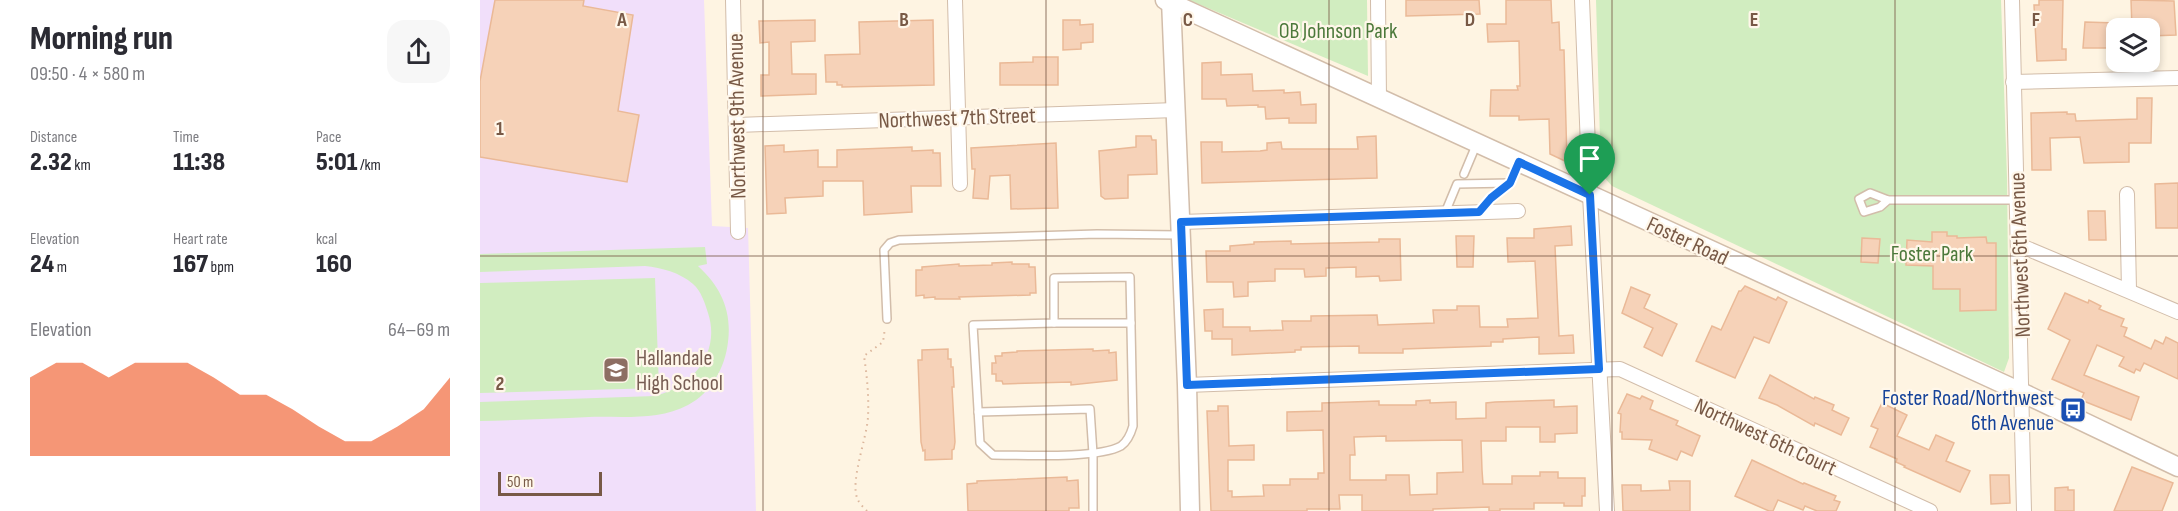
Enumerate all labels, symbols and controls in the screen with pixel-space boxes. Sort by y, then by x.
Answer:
text: A [616,8,627,32]
text: B [899,8,909,32]
text: C [1183,8,1193,32]
text: D [1465,8,1475,32]
text: E [1750,8,1758,32]
text: F [2032,8,2040,32]
park label: OB Johnson Park [1279,18,1398,45]
map controls [2106,18,2160,72]
button: layers [2106,18,2160,72]
text: Morning run [30,19,173,59]
button: share [387,20,450,83]
street label: Northwest 9th Avenue [723,33,752,199]
text: 09:50 · 4 × 580 m [30,62,145,86]
street label: Northwest 7th Street [878,102,1036,135]
text: 1 [496,117,504,141]
text: Distance [30,128,77,147]
text: Time [173,128,199,147]
text: Pace [316,128,341,147]
pin [1564,133,1615,195]
icon: arrive [1573,142,1606,175]
text: 2.32 [30,147,72,178]
text: 11:38 [173,147,225,178]
text: 5:01 [316,147,358,178]
text: km [72,156,91,175]
text: /km [358,156,381,175]
street label: Northwest 6th Avenue [2004,172,2037,338]
street label: Foster Road [1642,211,1732,272]
text: Elevation [30,230,79,249]
text: Heart rate [173,230,228,249]
text: kcal [316,230,337,249]
park label: Foster Park [1891,241,1974,268]
text: 24 [30,249,54,280]
text: 167 [173,249,208,280]
text: 160 [316,249,352,280]
text: m [54,258,67,277]
text: bpm [208,258,234,277]
text: Elevation [30,318,92,342]
text: 64–69 m [388,318,450,342]
place label: Hallandale High School [636,345,723,397]
school or university icon: Hallandale High School [601,355,631,385]
text: 2 [496,372,504,396]
place label: Foster Road/Northwest 6th Avenue [1882,385,2054,437]
street label: Northwest 6th Court [1690,393,1841,482]
bus stop icon: Foster Road/Northwest 6th Avenue [2058,395,2088,425]
scale bar [498,469,602,496]
text: 50 m [507,473,533,492]

